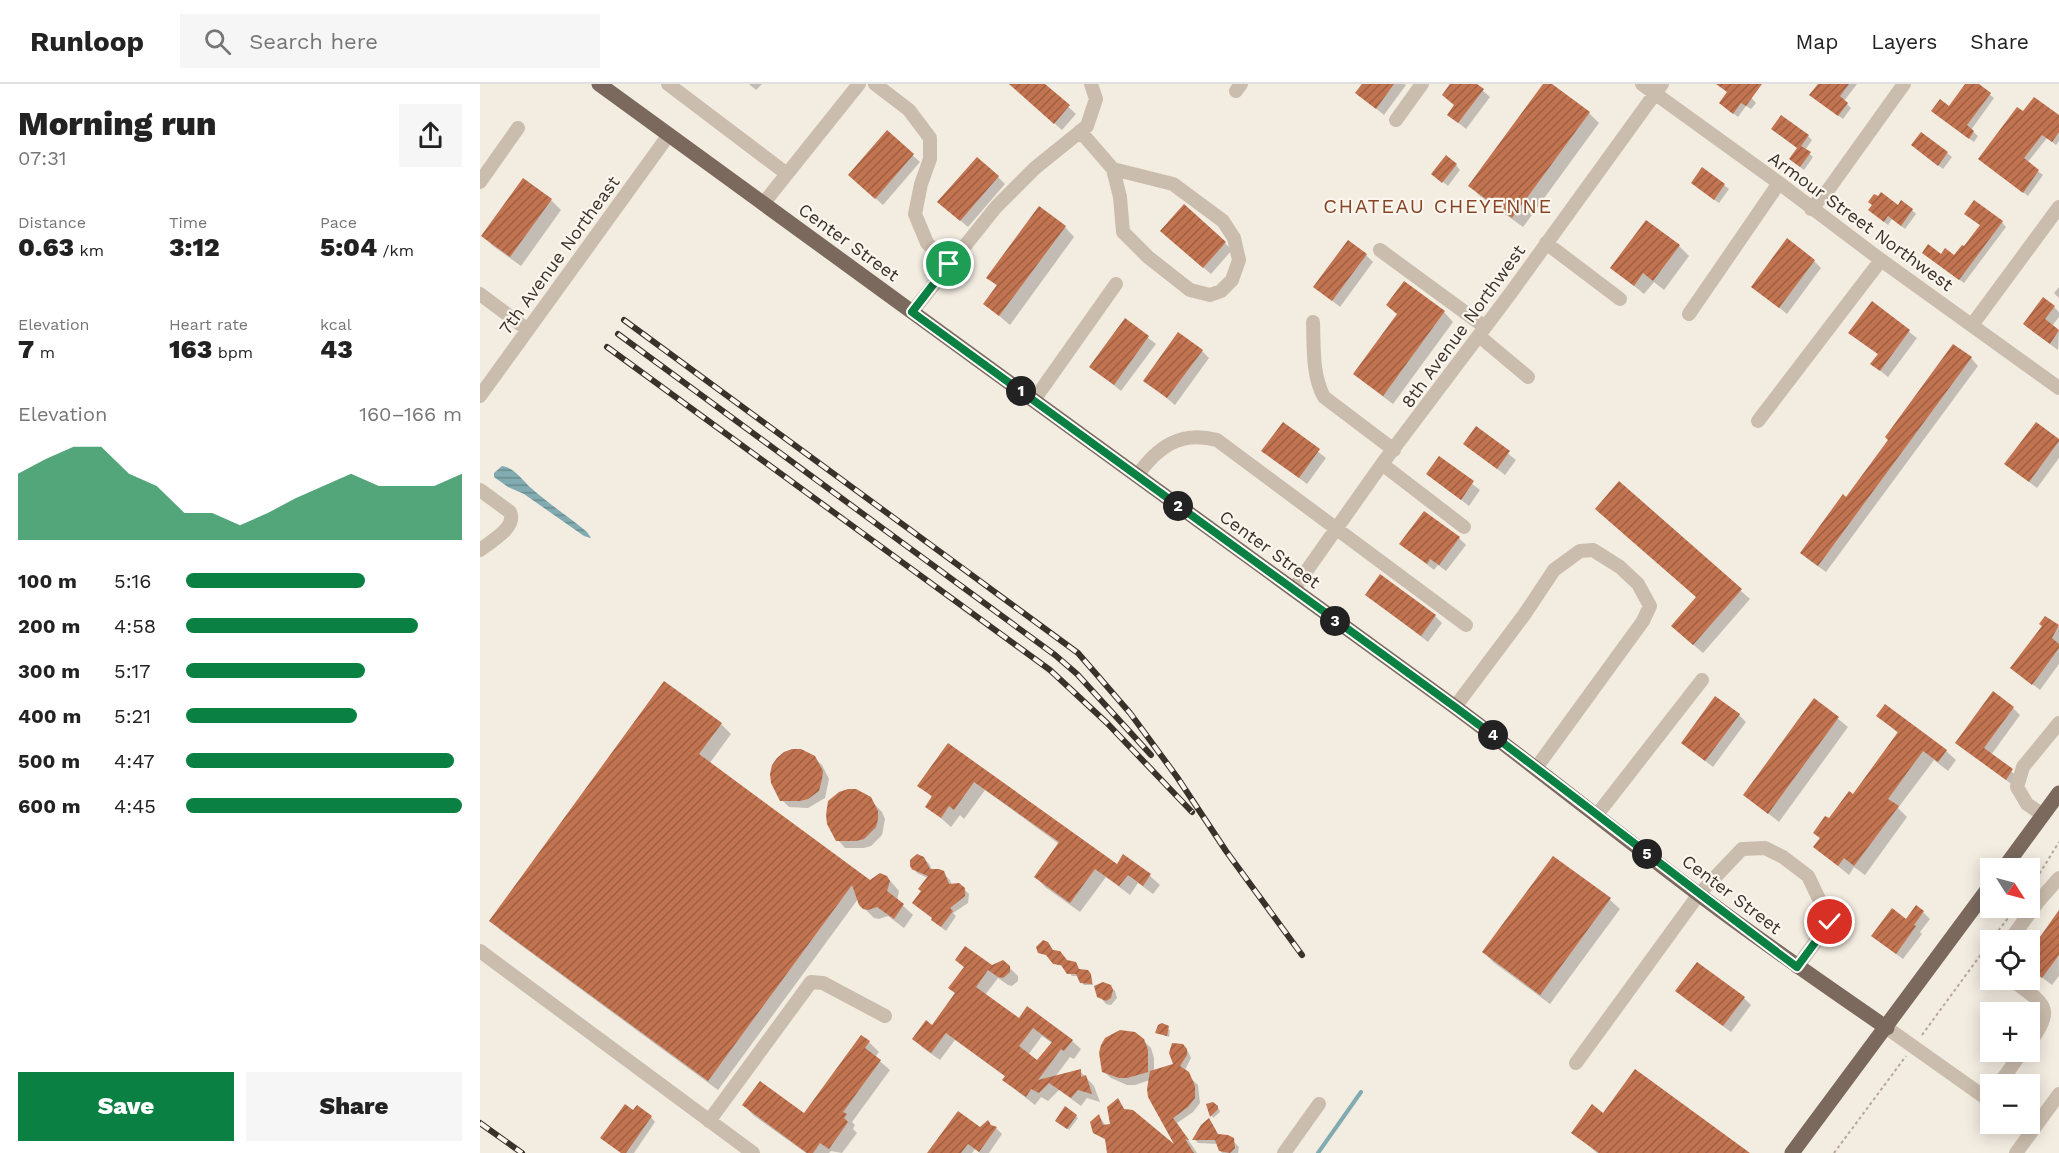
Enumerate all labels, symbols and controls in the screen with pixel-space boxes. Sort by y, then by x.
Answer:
search box [180,14,600,68]
text: Runloop [30,25,144,58]
icon: search [201,25,234,58]
text: Search here [249,29,378,54]
text: Map [1795,29,1838,54]
text: Layers [1871,29,1937,54]
text: Share [1970,29,2029,54]
text: Morning run [18,104,217,143]
button: share [399,104,462,167]
text: 07:31 [18,146,67,170]
street label: Armour Street Northwest [1765,147,1958,295]
street label: 7th Avenue Northeast [494,171,624,338]
district label: CHATEAU CHEYENNE [1323,194,1553,218]
street label: Center Street [795,199,904,286]
text: Distance [18,213,86,232]
text: Time [169,213,207,232]
text: Pace [320,213,357,232]
text: 0.63 [18,232,74,262]
text: 3:12 [169,232,220,262]
text: 5:04 [320,232,377,262]
pin [923,238,974,289]
street label: 8th Avenue Northwest [1397,240,1529,412]
text: km [74,241,104,260]
text: /km [377,241,414,260]
icon: arrive [932,247,965,280]
text: Elevation [18,315,89,334]
text: Heart rate [169,315,248,334]
text: kcal [320,315,352,334]
text: 7 [18,334,34,364]
text: 163 [169,334,212,364]
text: 43 [320,334,353,364]
text: m [34,343,55,362]
text: bpm [212,343,253,362]
pin: 1 [1006,376,1036,406]
text: 1 [1018,381,1024,400]
text: Elevation [18,402,107,426]
text: 160–166 m [359,402,462,426]
pin: 2 [1163,491,1193,521]
text: 2 [1173,496,1183,515]
street label: Center Street [1216,506,1325,593]
text: 100 m [18,569,77,593]
text: 5:16 [114,569,152,593]
pin: 3 [1320,606,1350,636]
text: 3 [1330,611,1340,630]
text: 200 m [18,614,80,638]
text: 4:58 [114,614,156,638]
text: 300 m [18,659,80,683]
text: 5:17 [114,659,151,683]
text: 400 m [18,704,81,728]
text: 5:21 [114,704,151,728]
pin: 4 [1478,720,1508,750]
text: 4 [1488,725,1498,744]
text: 500 m [18,749,80,773]
text: 4:47 [114,749,155,773]
text: 600 m [18,794,81,818]
text: 4:45 [114,794,156,818]
pin: 5 [1632,839,1662,869]
text: 5 [1642,844,1652,863]
street label: Center Street [1678,850,1786,938]
north arrow [1980,858,2040,918]
map controls [1980,858,2040,1134]
pin [1804,896,1855,947]
icon: check [1813,905,1846,938]
button: locate [1980,930,2040,990]
button: + [1980,1002,2040,1062]
button: Save [18,1072,234,1141]
button: Share [246,1072,462,1141]
button: − [1980,1074,2040,1134]

